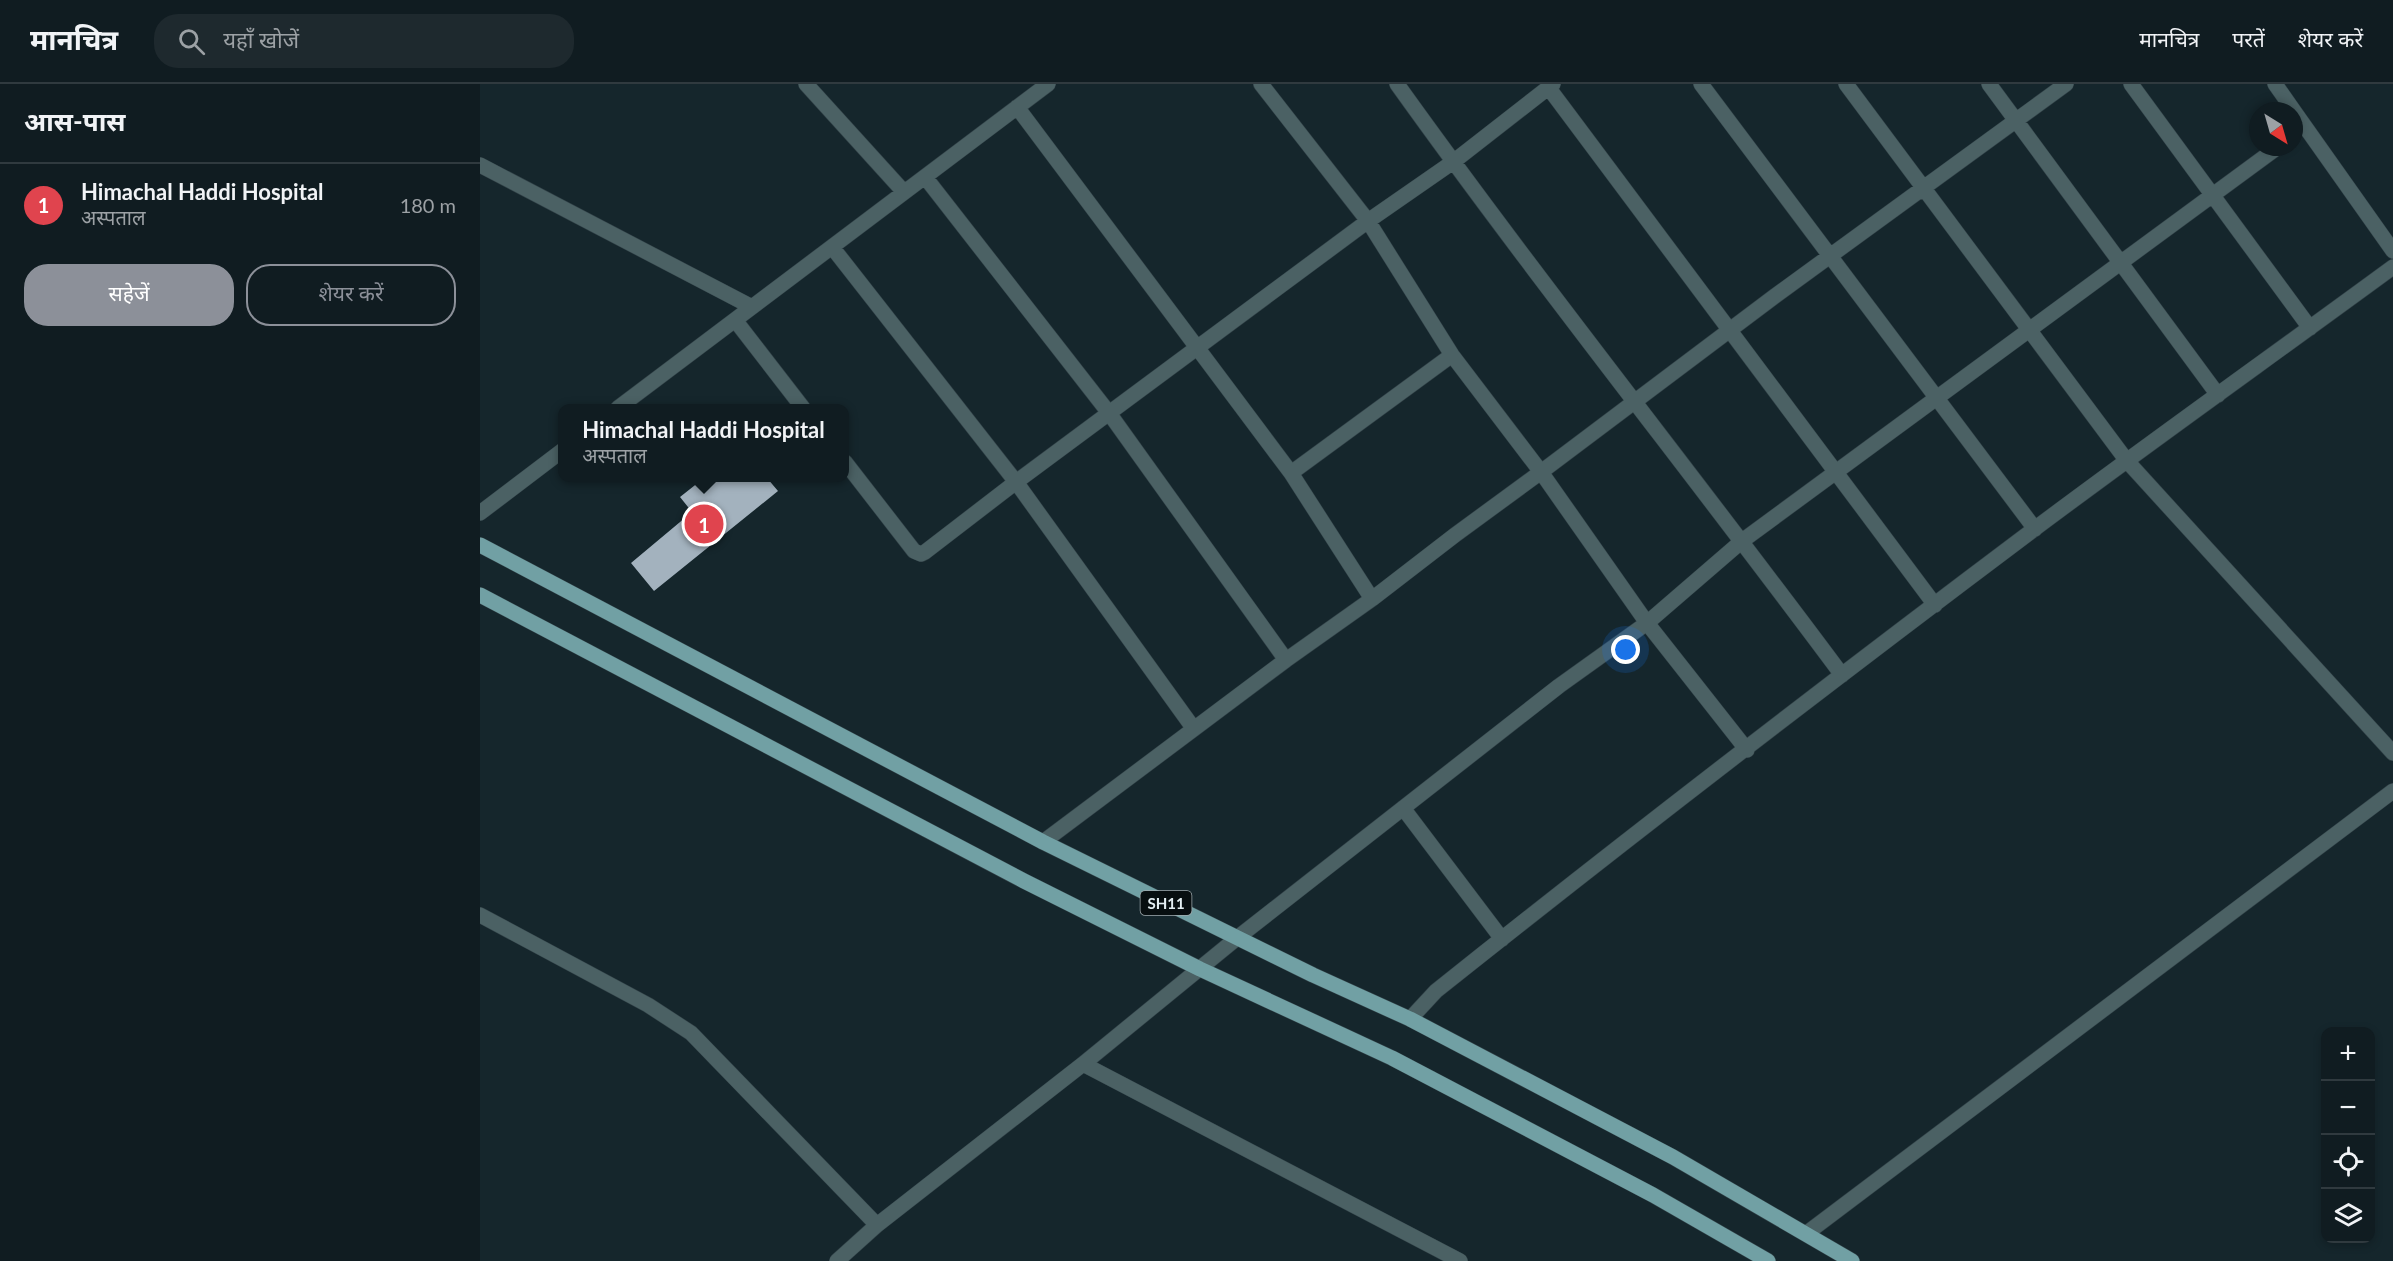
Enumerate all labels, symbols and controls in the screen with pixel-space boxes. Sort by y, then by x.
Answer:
search box [154,14,574,68]
text: मानचित्र [30,22,118,56]
icon: search [175,25,208,58]
text: यहाँ खोजें [223,26,299,53]
text: मानचित्र [2139,26,2199,51]
text: परतें [2232,26,2265,51]
text: शेयर करें [2298,26,2363,51]
north arrow [2249,102,2303,156]
text: आस-पास [24,105,126,137]
text: Himachal Haddi Hospital [81,178,324,205]
text: 1 [38,193,49,217]
text: 180 m [400,193,456,217]
text: अस्पताल [81,205,146,229]
button: सहेजें [24,264,234,326]
button: शेयर करें [246,264,456,326]
popup [558,404,849,482]
text: Himachal Haddi Hospital [582,416,825,443]
text: अस्पताल [582,443,647,467]
pin: 1 [684,502,724,546]
your location [1611,635,1640,664]
road number: SH11 [1140,891,1192,915]
map controls [2321,1027,2375,1243]
button: + [2321,1027,2375,1081]
button: − [2321,1081,2375,1135]
button: locate [2321,1135,2375,1189]
button: layers [2321,1189,2375,1243]

